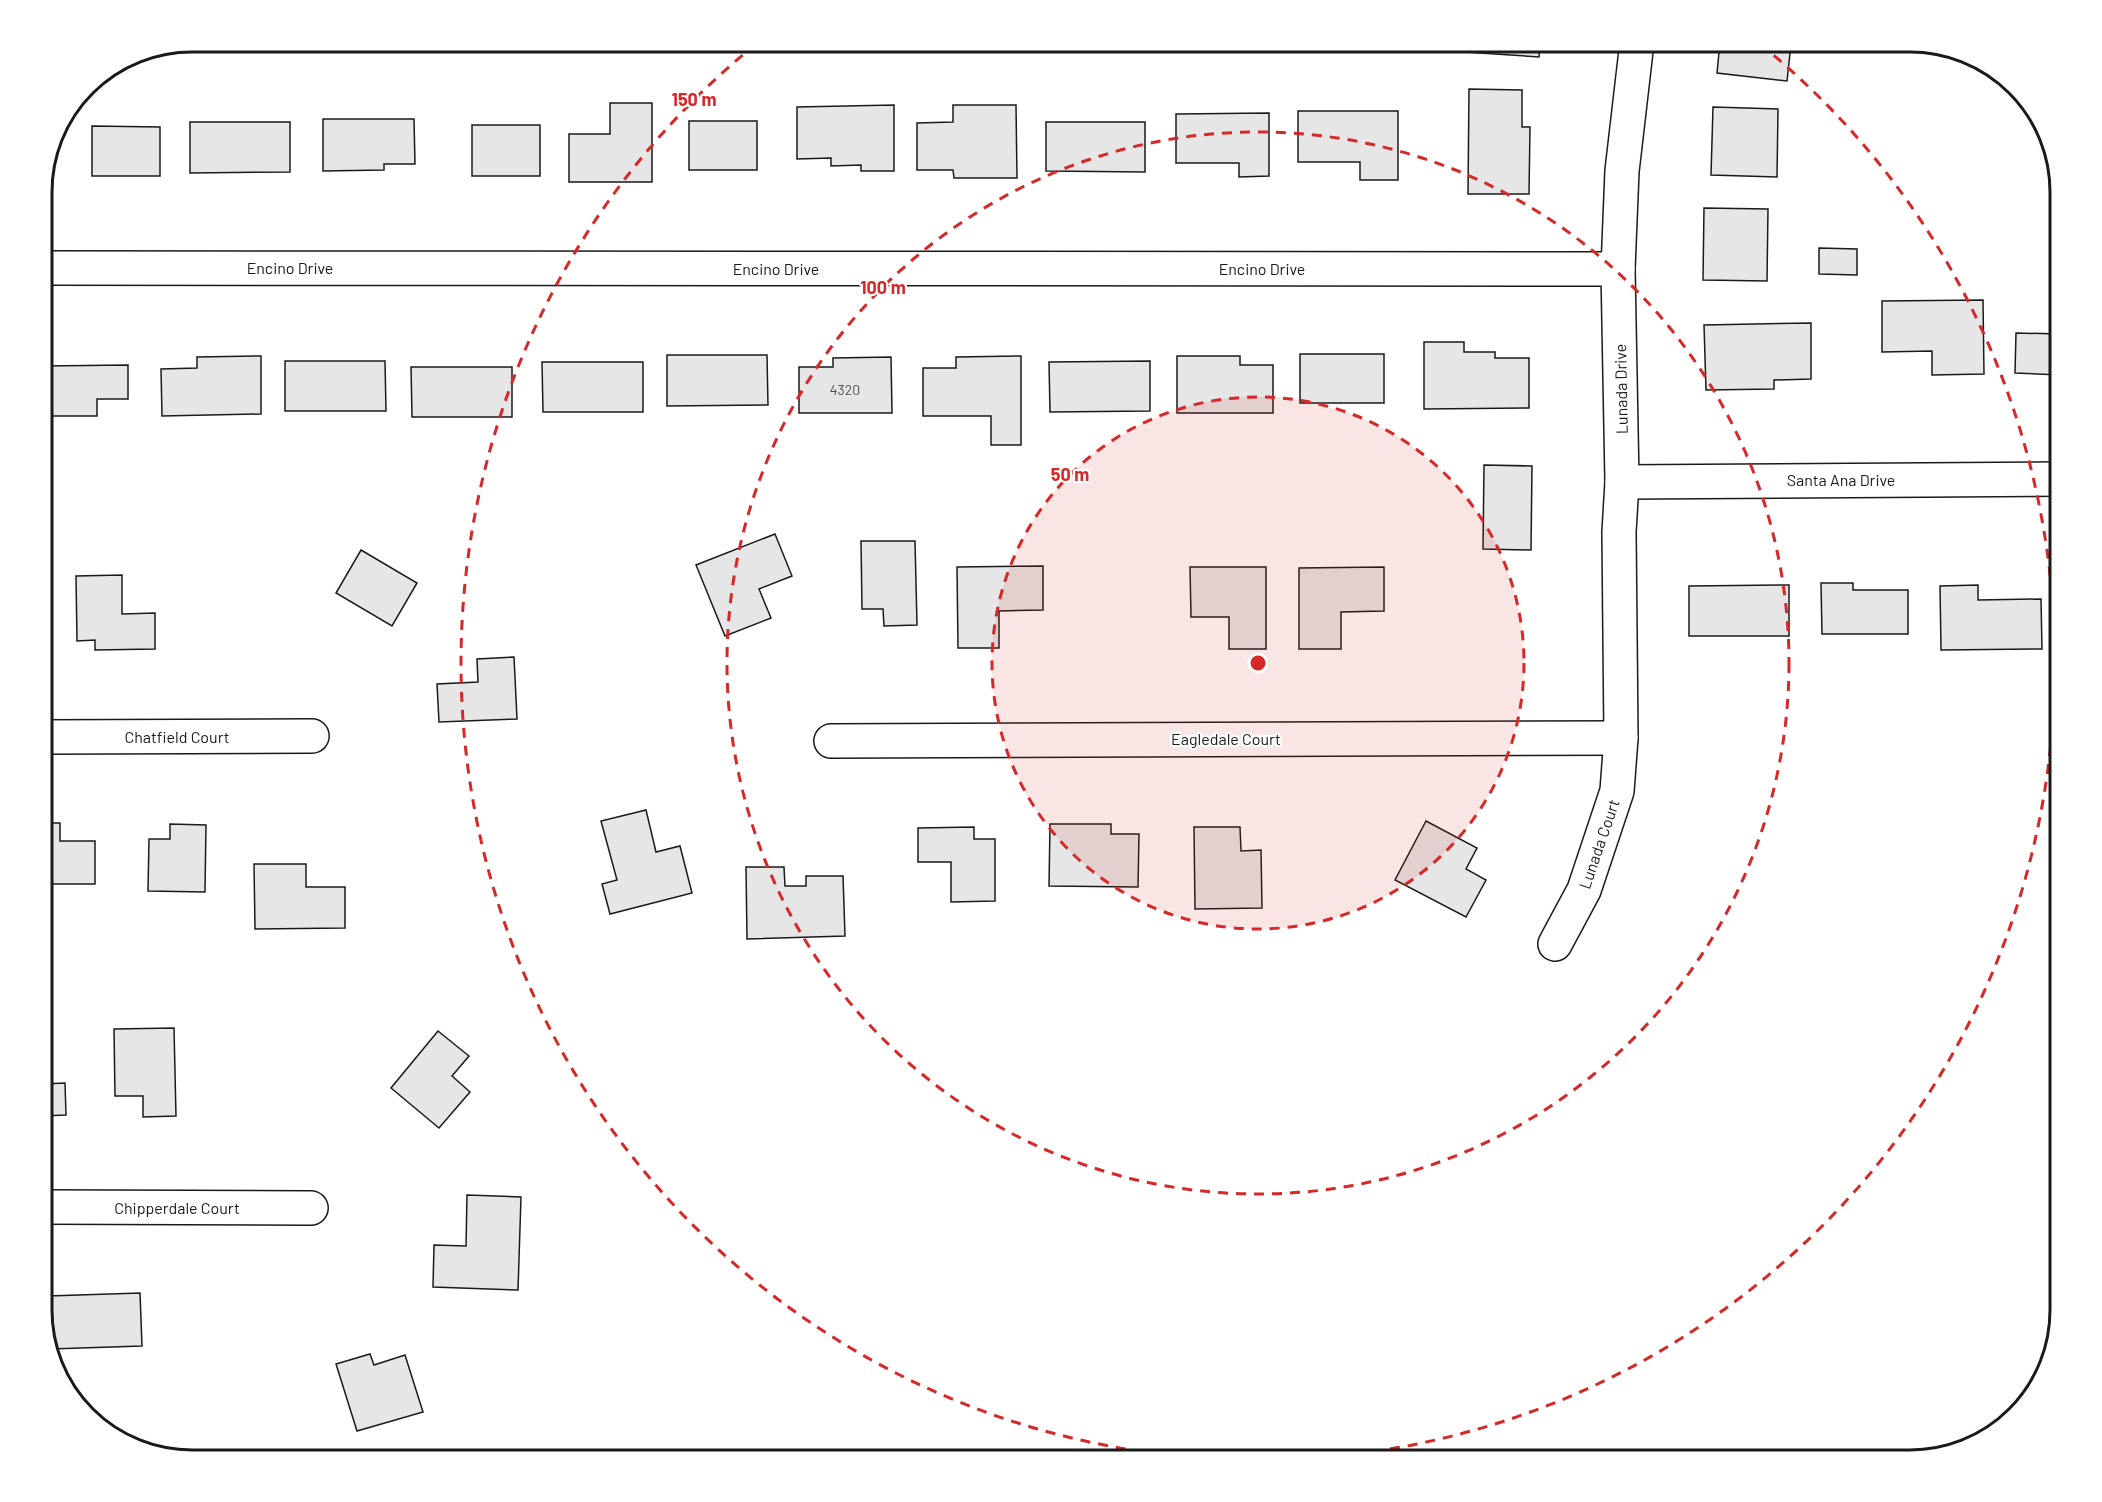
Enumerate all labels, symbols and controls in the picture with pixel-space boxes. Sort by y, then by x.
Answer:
text: 150 m [672,88,716,110]
street label: Encino Drive [247,258,333,277]
street label: Encino Drive [733,259,819,278]
street label: Encino Drive [1219,259,1305,278]
text: 100 m [860,276,906,298]
street label: Lunada Drive [1610,344,1631,434]
house number: 4320 [830,381,860,398]
text: 50 m [1051,463,1089,485]
street label: Santa Ana Drive [1787,470,1895,489]
centre of rings [1248,653,1268,673]
street label: Chatfield Court [124,727,230,746]
street label: Eagledale Court [1171,729,1281,748]
street label: Lunada Court [1574,797,1623,891]
street label: Chipperdale Court [114,1198,240,1217]

